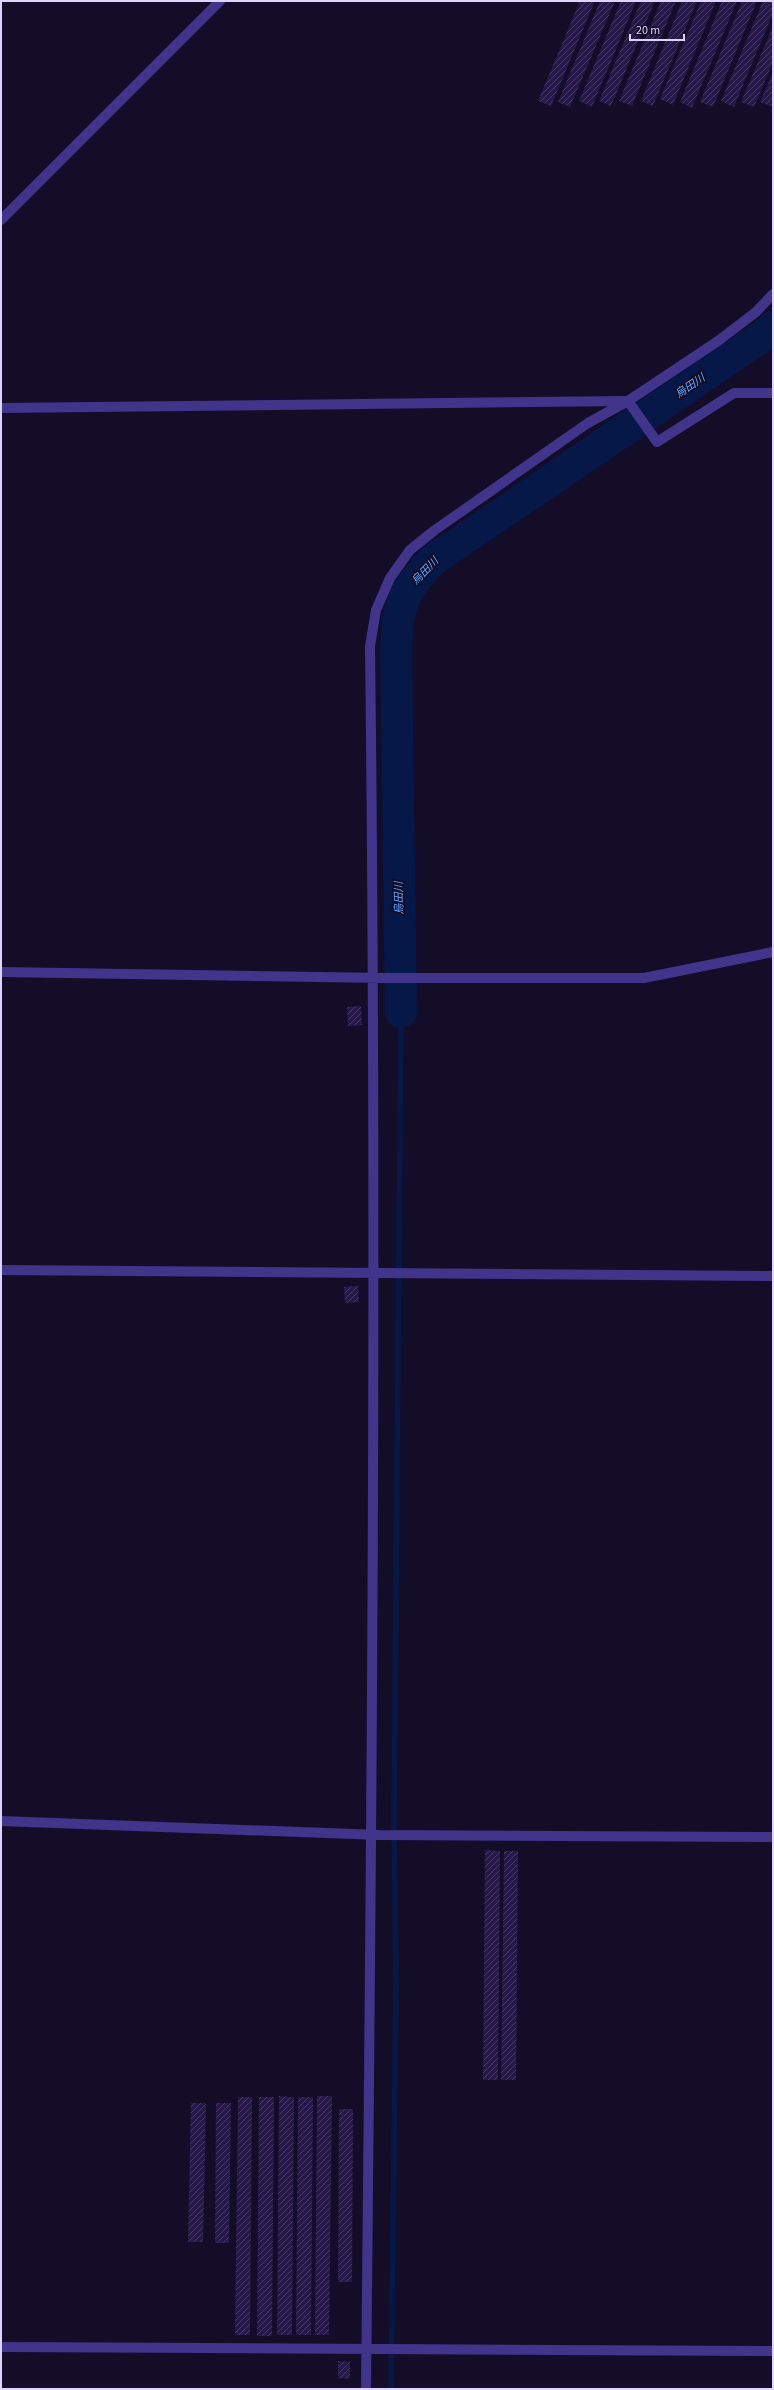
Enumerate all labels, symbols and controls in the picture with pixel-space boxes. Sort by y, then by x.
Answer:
scale bar [630,16,684,42]
text: 20 m [636,22,660,39]
water label: 烏田川 [672,370,709,401]
water label: 烏田川 [408,553,443,588]
water label: 烏田川 [391,880,407,915]

